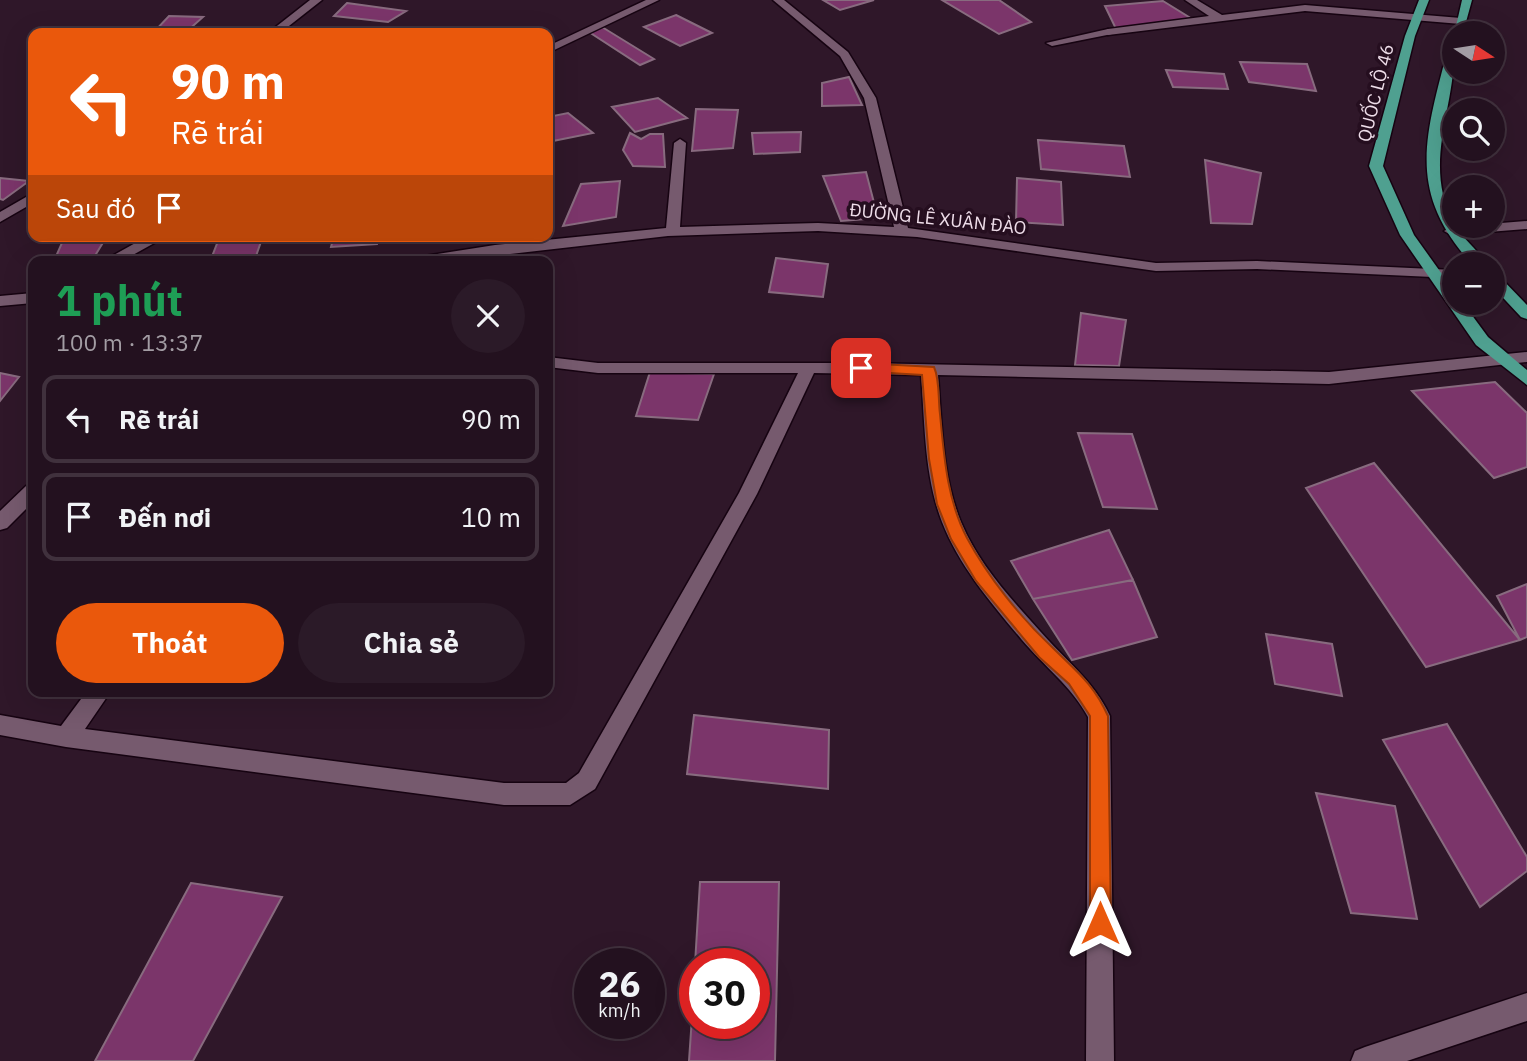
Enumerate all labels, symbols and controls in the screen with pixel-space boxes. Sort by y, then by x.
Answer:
north arrow [1442,21,1505,84]
map controls [1442,21,1505,315]
street label: QUỐC LỘ 46 [1349,41,1399,144]
text: 90 m [171,49,285,112]
icon: left [56,56,147,147]
button: search [1442,98,1505,161]
text: Rẽ trái [171,111,264,153]
button: + [1442,175,1505,238]
icon: arrive [150,189,188,227]
text: Sau đó [56,191,136,225]
street label: ĐƯỜNG LÊ XUÂN ĐÀO [848,197,1028,239]
button: − [1442,252,1505,315]
text: 1 phút [56,273,183,328]
button: close [451,279,525,353]
text: 100 m · 13:37 [56,327,203,357]
pin [831,338,891,398]
icon: arrive [842,349,880,387]
icon: left [60,400,98,438]
text: Rẽ trái [119,402,199,436]
text: 90 m [461,402,521,436]
icon: arrive [60,498,98,536]
text: Đến nơi [119,500,211,534]
text: 10 m [461,500,521,534]
button: Thoát [56,603,284,683]
button: Chia sẻ [298,603,525,683]
position arrow [1063,886,1137,960]
speed limit sign: 30 [679,948,770,1039]
text: 26 [598,961,641,1007]
text: km/h [598,999,641,1022]

